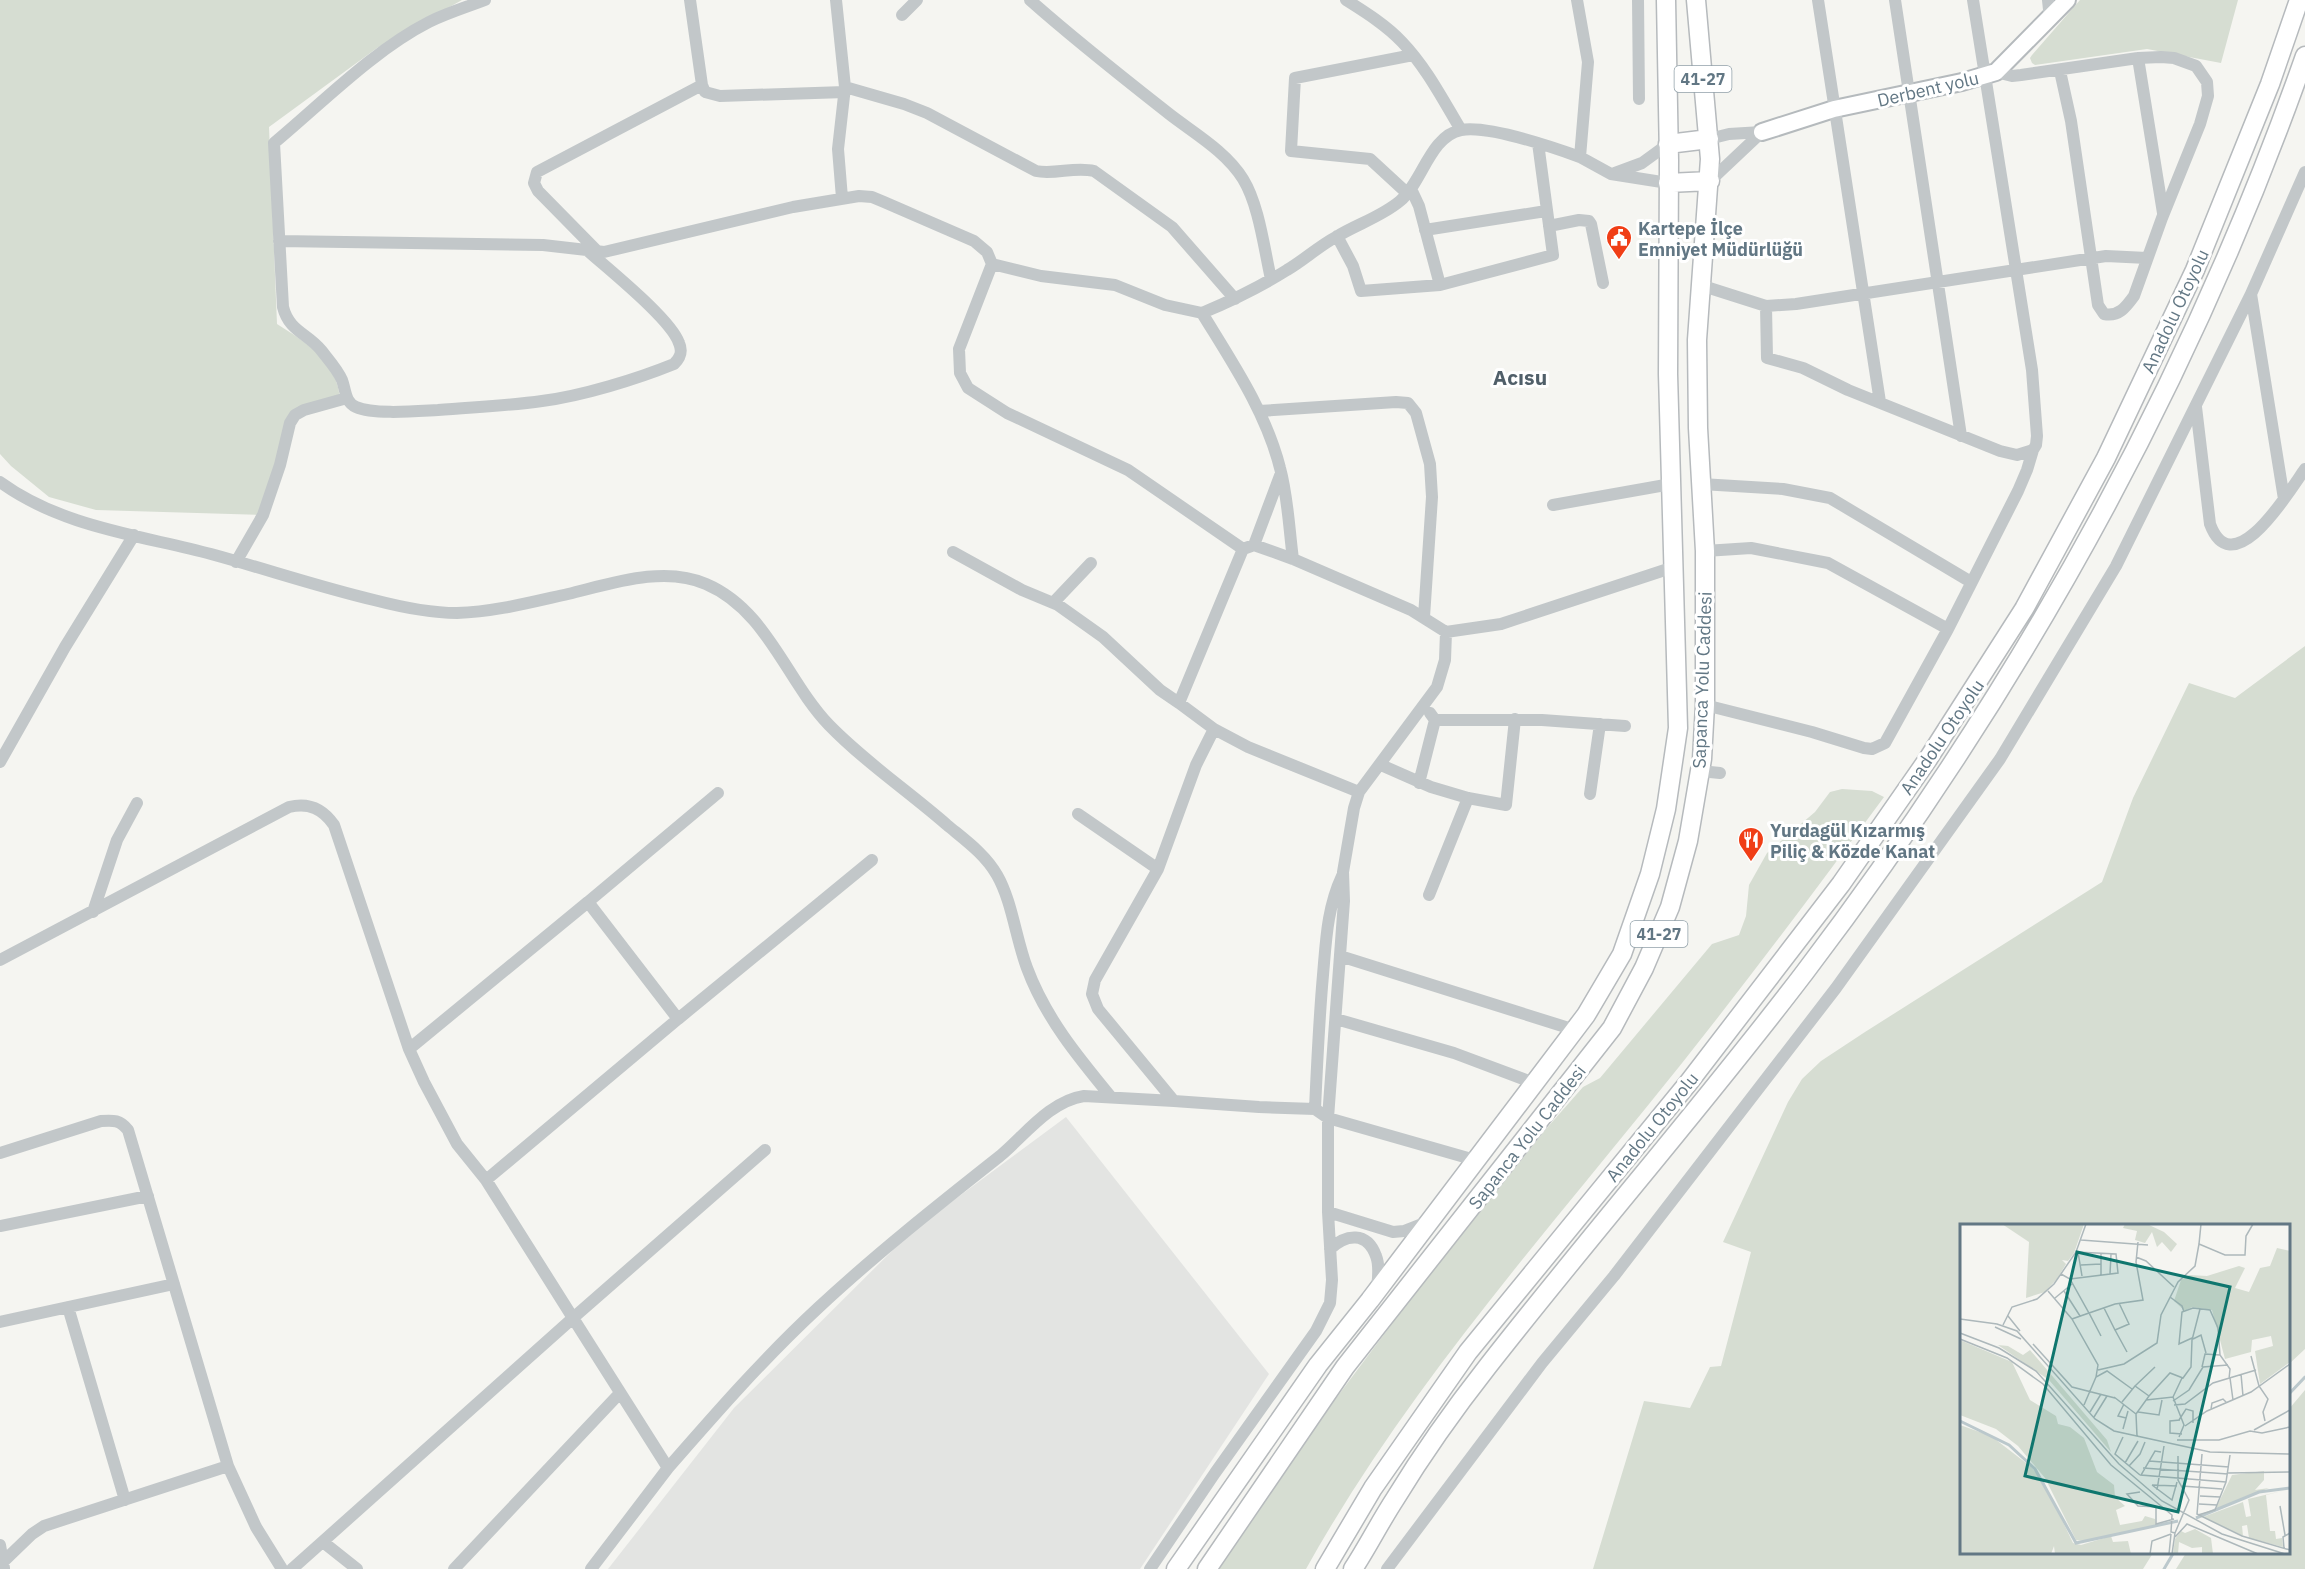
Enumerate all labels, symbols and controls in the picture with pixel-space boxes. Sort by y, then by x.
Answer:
road number: 41-27 [1674,66,1732,92]
street label: Derbent yolu [1875,66,1981,112]
place label: Kartepe İlçe Emniyet Müdürlüğü [1638,217,1803,261]
public building icon: Kartepe İlçe Emniyet Müdürlüğü [1604,223,1634,261]
street label: Anadolu Otoyolu [2136,245,2214,377]
district label: Acısu [1493,363,1547,391]
street label: Sapanca Yolu Caddesi [1687,591,1717,769]
street label: Anadolu Otoyolu [1895,675,1989,799]
place label: Yurdagül Kızarmış Piliç & Közde Kanat [1770,819,1935,863]
restaurant icon: Yurdagül Kızarmış Piliç & Közde Kanat [1736,825,1766,863]
road number: 41-27 [1630,921,1688,947]
street label: Sapanca Yolu Caddesi [1463,1060,1591,1214]
street label: Anadolu Otoyolu [1601,1068,1703,1186]
inset map [1960,1224,2290,1554]

